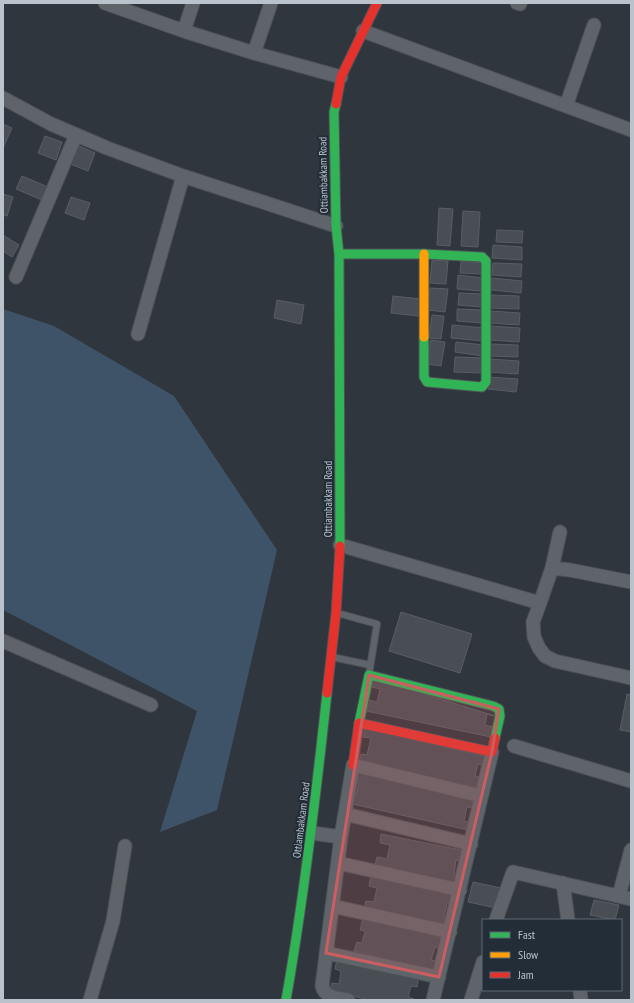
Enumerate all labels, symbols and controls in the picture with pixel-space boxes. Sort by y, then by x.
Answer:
street label: Ottiambakkam Road [315,136,331,213]
street label: Ottiambakkam Road [321,461,335,537]
street label: Ottiambakkam Road [289,781,313,859]
legend [482,919,622,991]
text: Fast [518,927,536,942]
text: Slow [518,947,539,962]
text: Jam [517,967,534,982]

